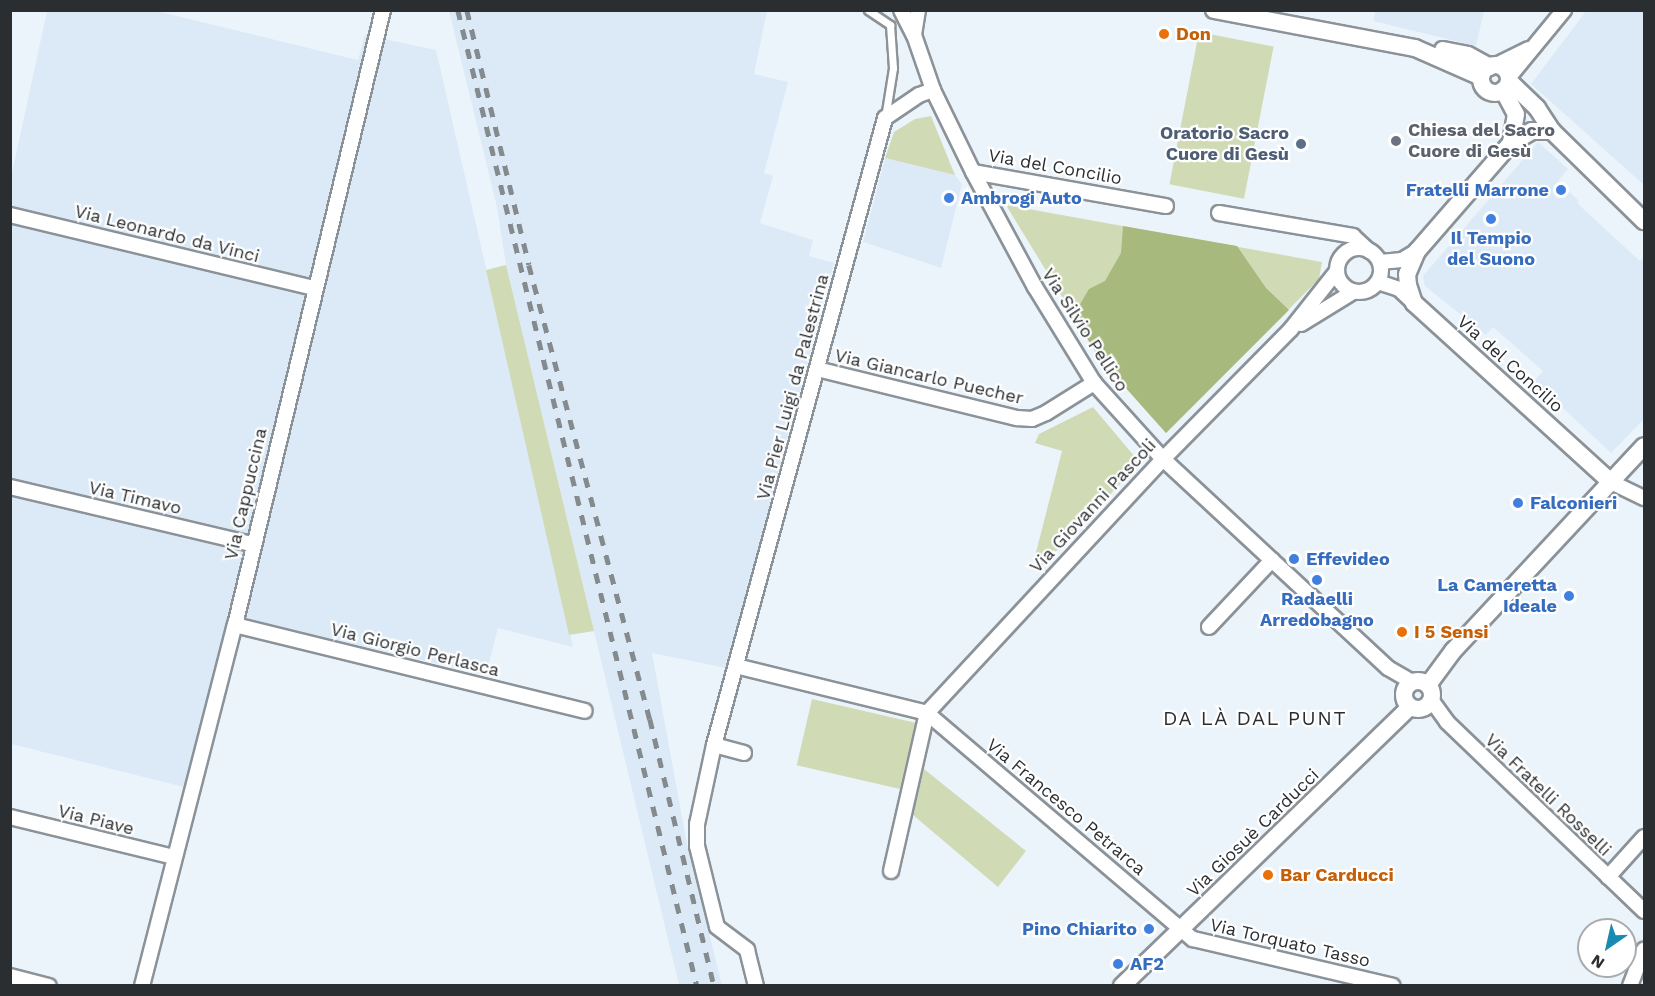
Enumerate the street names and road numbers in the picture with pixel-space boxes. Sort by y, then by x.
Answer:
street label: Via del Concilio [986,145,1124,189]
street label: Via Leonardo da Vinci [72,200,262,268]
street label: Via Silvio Pellico [1037,264,1133,396]
street label: Via Pier Luigi da Palestrina [752,271,834,503]
street label: Via del Concilio [1452,310,1568,418]
street label: Via Giancarlo Puecher [832,345,1026,409]
street label: Via Cappuccina [220,426,272,562]
street label: Via Giovanni Pascoli [1025,434,1161,578]
street label: Via Timavo [86,477,184,519]
street label: Via Giorgio Perlasca [328,619,502,681]
street label: Via Fratelli Rosselli [1480,729,1616,861]
street label: Via Francesco Petrarca [982,734,1150,880]
street label: Via Giosuè Carducci [1182,764,1324,902]
street label: Via Piave [55,800,137,840]
street label: Via Torquato Tasso [1207,914,1373,972]

